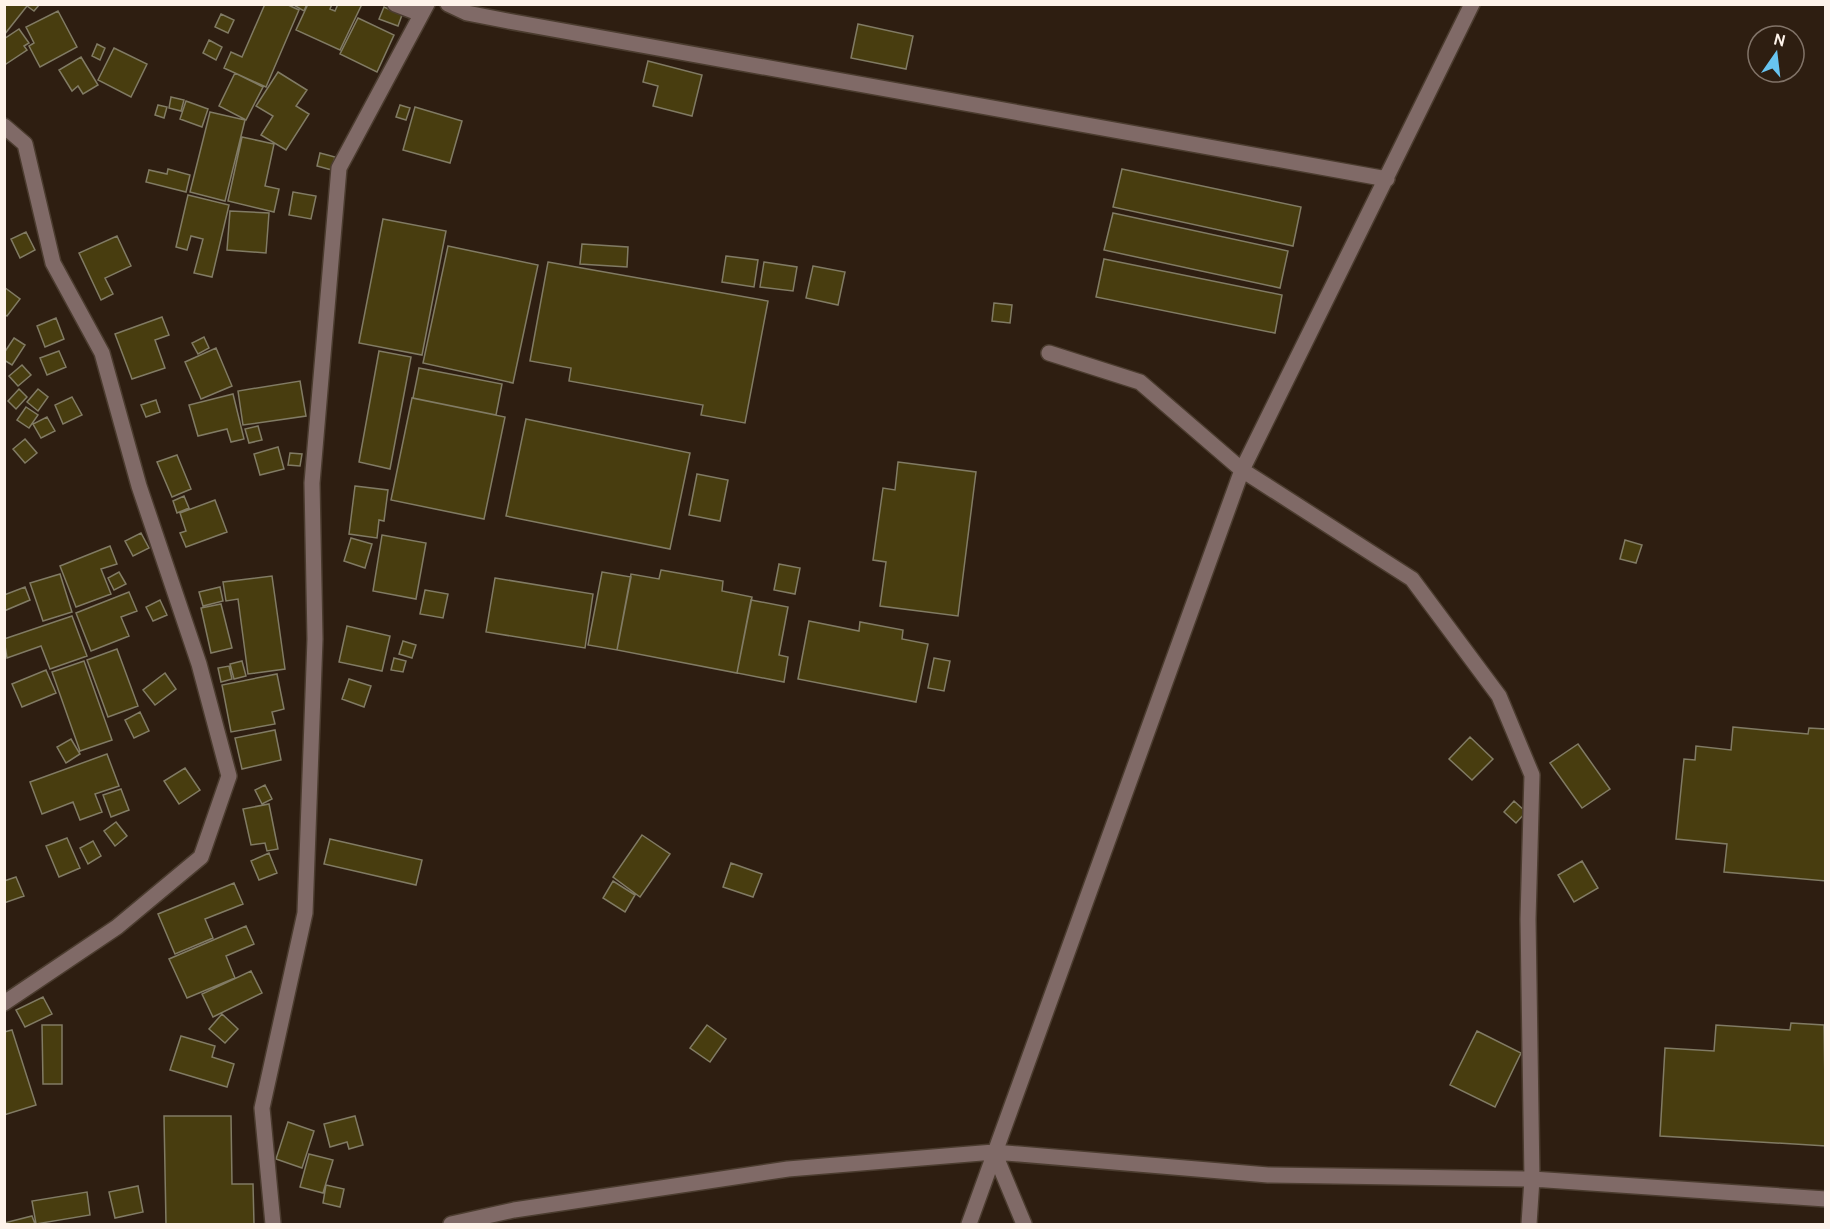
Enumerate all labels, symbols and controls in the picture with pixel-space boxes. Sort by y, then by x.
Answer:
north arrow [1746,24,1806,84]
text: N [1772,29,1787,51]

